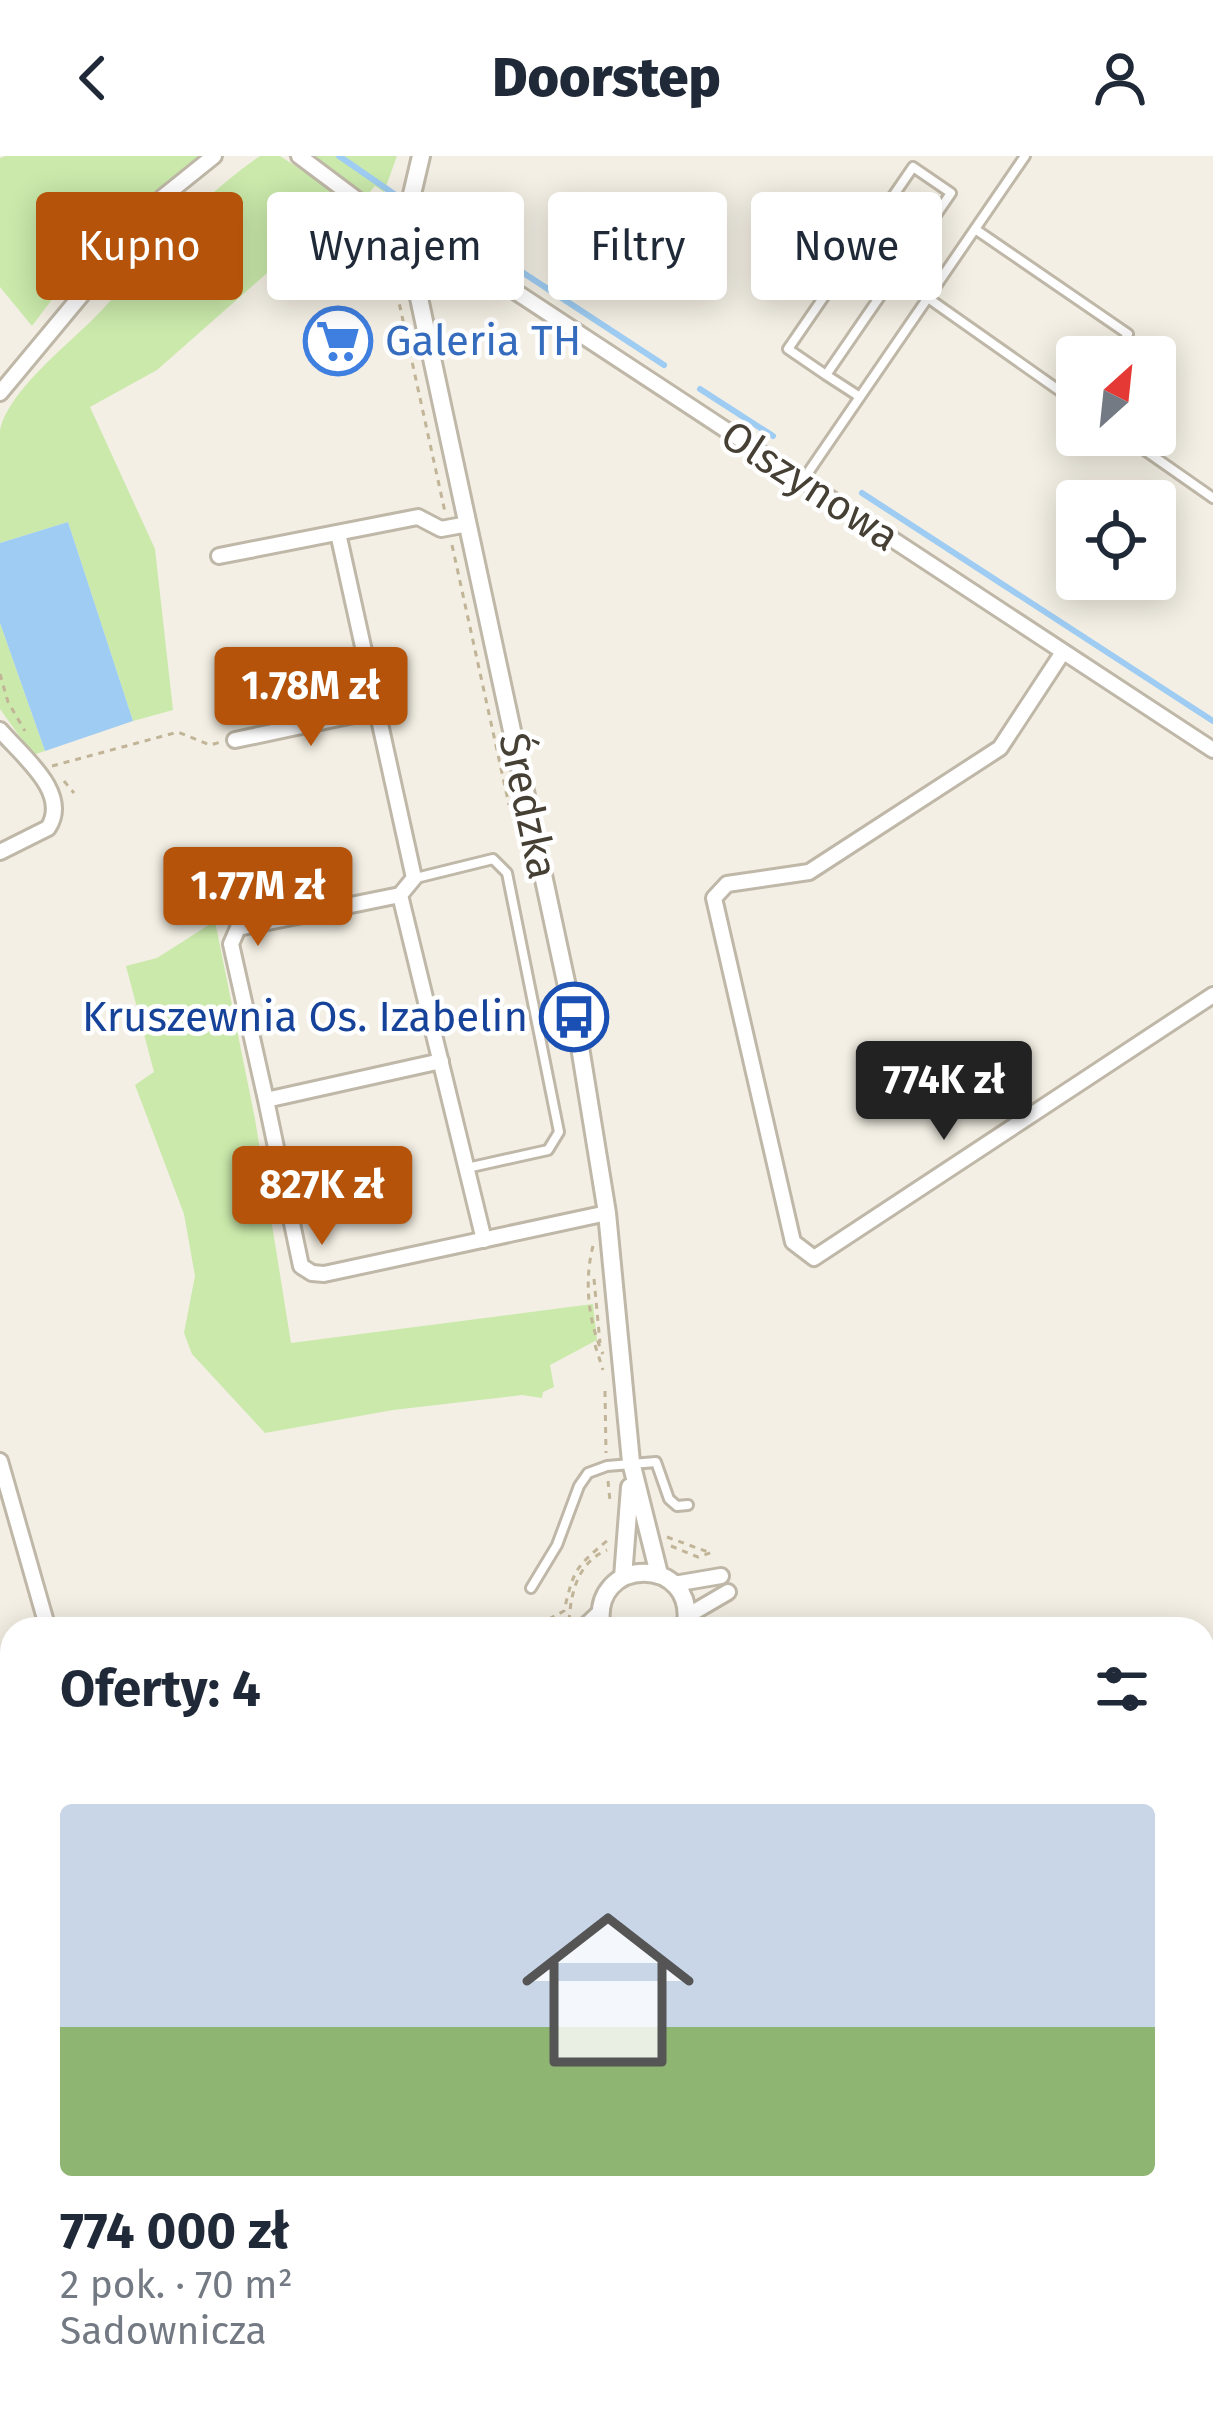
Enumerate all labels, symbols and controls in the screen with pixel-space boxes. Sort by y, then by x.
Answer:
icon: back [60,45,126,111]
icon: person [1087,45,1153,111]
text: Doorstep [492,46,721,110]
chip: Kupno [36,192,243,300]
chip: Wynajem [267,192,524,300]
chip: Filtry [548,192,727,300]
chip: Nowe [751,192,942,300]
supermarket icon: Galeria TH [303,306,373,376]
place label: Galeria TH [385,316,581,366]
north arrow [1056,336,1176,456]
map controls [1056,336,1176,600]
street label: Olszynowa [712,410,908,562]
button: locate [1056,480,1176,600]
pin: 1.78M zł [187,647,435,749]
text: 1.78M zł [242,663,380,709]
street label: Średzka [488,728,569,884]
pin: 1.77M zł [134,847,382,949]
text: 1.77M zł [190,863,326,909]
bus stop icon: Kruszewnia Os. Izabelin [539,982,609,1052]
place label: Kruszewnia Os. Izabelin [82,992,528,1042]
pin: 774K zł [833,1041,1055,1143]
text: 774K zł [883,1057,1005,1103]
pin: 827K zł [211,1146,433,1248]
text: 827K zł [259,1162,385,1208]
icon: filters [1089,1656,1155,1722]
text: Oferty: 4 [60,1658,261,1720]
icon: home [500,1882,716,2098]
text: 774 000 zł [60,2200,289,2262]
text: 2 pok. · 70 m² [60,2262,293,2308]
text: Sadownicza [60,2308,267,2354]

